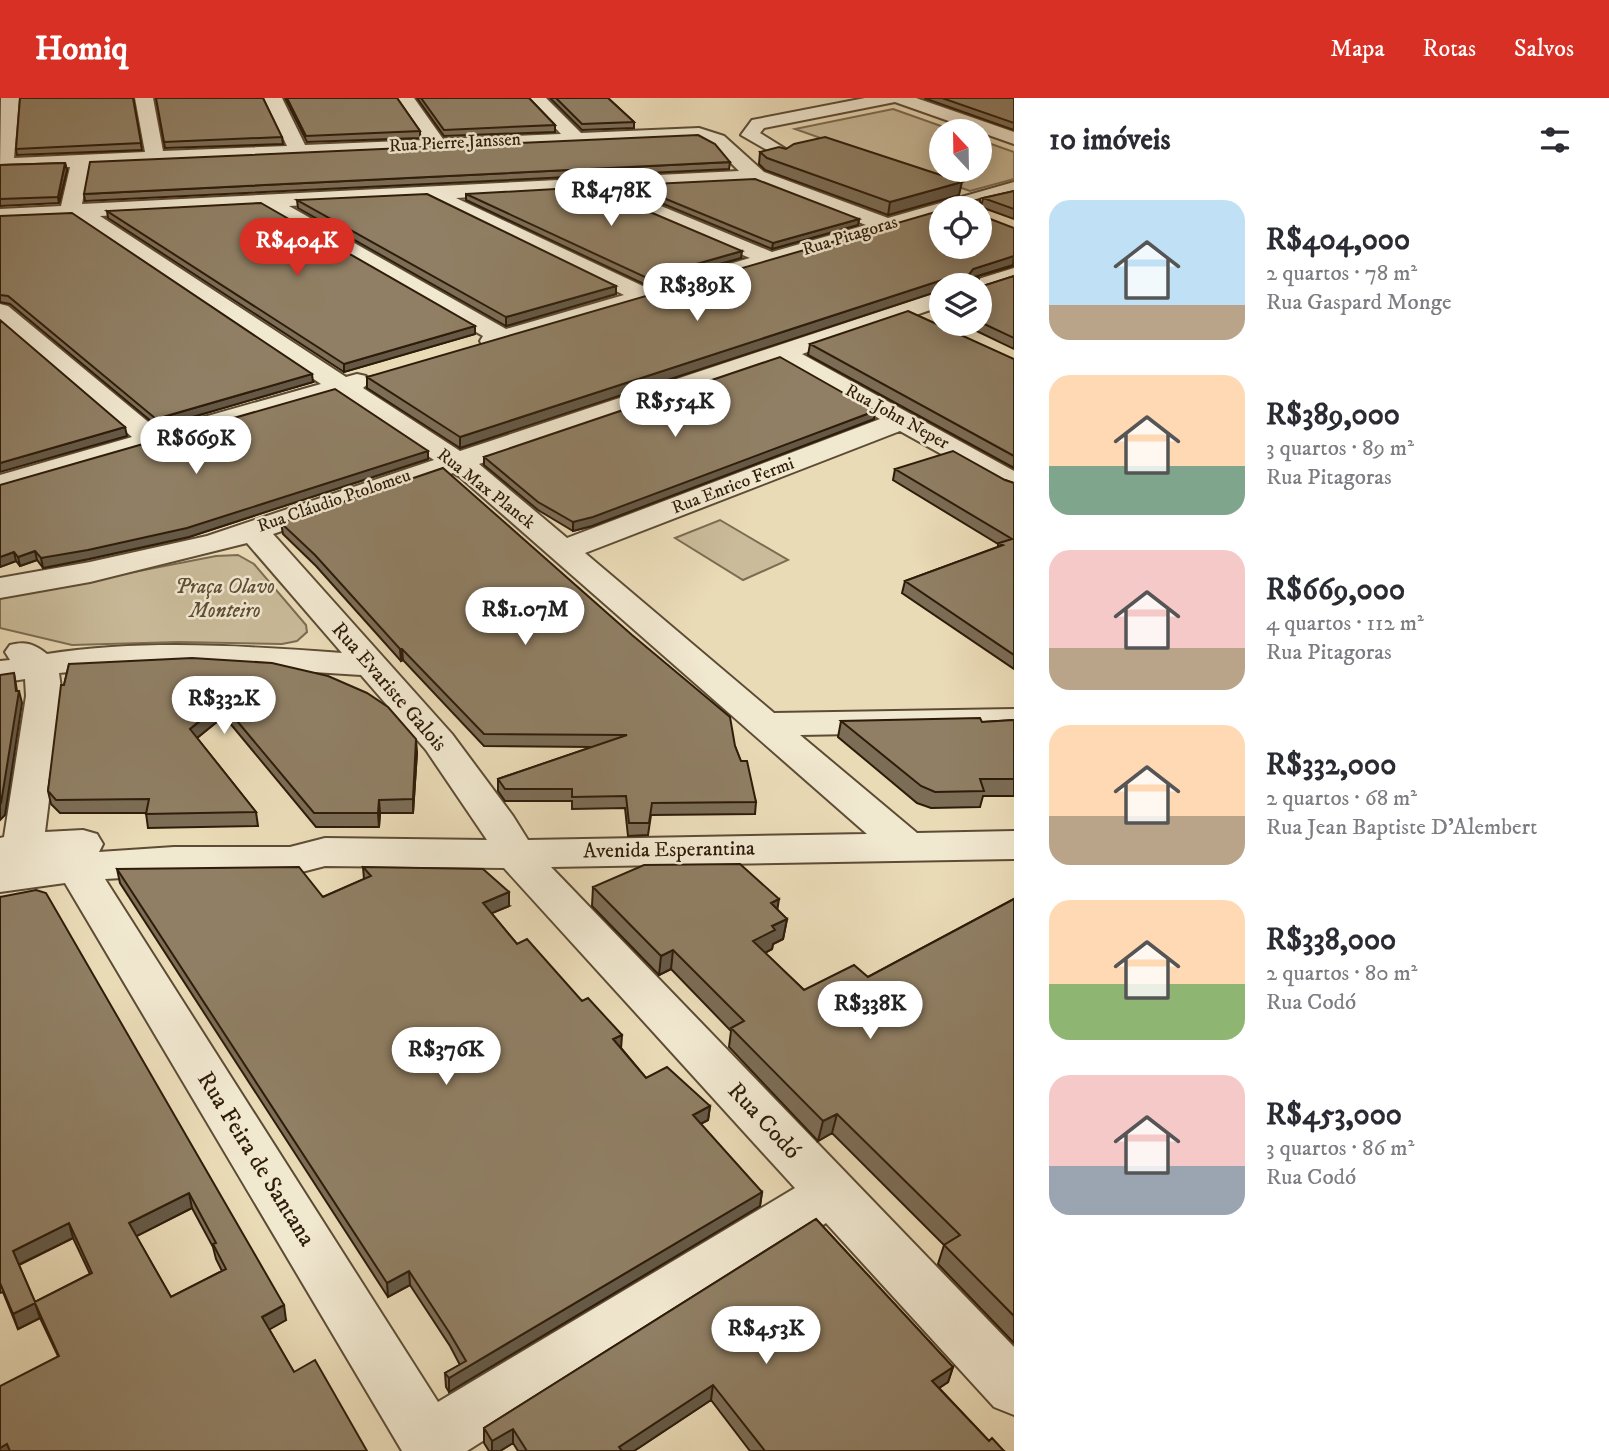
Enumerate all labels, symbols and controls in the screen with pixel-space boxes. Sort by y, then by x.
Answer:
text: Homiq [35,29,128,70]
text: Mapa [1330,34,1385,64]
text: Rotas [1423,34,1476,64]
text: Salvos [1514,34,1574,64]
north arrow [929,119,992,182]
map controls [929,119,992,336]
icon: filters [1536,121,1574,159]
text: 10 imóveis [1049,122,1171,159]
street label: Rua Pierre Janssen [388,129,522,157]
pin: R$478K [554,169,668,228]
text: R$478K [571,176,651,205]
button: locate [929,196,992,259]
street label: Rua Pitagoras [800,211,900,261]
pin: R$404K [240,218,354,278]
text: R$404,000 [1266,222,1410,259]
text: R$404K [256,226,338,255]
icon: home [1105,228,1189,312]
text: 2 quartos · 78 m² [1266,259,1417,288]
pin: R$389K [640,264,754,323]
text: R$389K [659,271,735,300]
button: layers [929,273,992,336]
text: Rua Gaspard Monge [1266,288,1451,317]
street label: Rua John Neper [841,379,953,455]
pin: R$554K [618,380,732,439]
text: R$554K [636,387,714,416]
text: R$389,000 [1266,397,1400,434]
icon: home [1105,403,1189,487]
pin: R$669K [139,416,253,476]
text: R$669K [156,424,236,453]
text: 3 quartos · 89 m² [1266,434,1414,463]
street label: Rua Max Planck [433,444,539,534]
street label: Rua Enrico Fermi [669,453,797,519]
text: Rua Pitagoras [1266,463,1392,492]
street label: Rua Cláudio Ptolomeu [254,464,414,538]
text: R$669,000 [1266,572,1405,609]
park label: Praça Olavo Monteiro [175,574,275,624]
icon: home [1105,578,1189,662]
pin: R$1.07M [460,588,590,647]
text: R$1.07M [481,595,569,624]
text: 4 quartos · 112 m² [1266,609,1424,638]
street label: Rua Evariste Galois [326,617,452,757]
text: Rua Pitagoras [1266,638,1392,667]
pin: R$332K [167,676,281,736]
text: R$332K [188,684,260,713]
text: R$332,000 [1266,747,1396,784]
icon: home [1105,753,1189,837]
text: 2 quartos · 68 m² [1266,784,1417,813]
text: Rua Jean Baptiste D'Alembert [1266,813,1537,842]
street label: Avenida Esperantina [583,836,755,864]
text: R$338,000 [1266,922,1396,959]
icon: home [1105,928,1189,1012]
text: 2 quartos · 80 m² [1266,959,1418,988]
pin: R$338K [813,982,927,1041]
text: Rua Codó [1266,988,1356,1017]
text: R$338K [834,989,906,1018]
pin: R$376K [389,1028,503,1087]
text: R$376K [408,1035,484,1064]
street label: Rua Feira de Santana [190,1066,322,1253]
street label: Rua Codó [721,1076,807,1166]
text: R$453,000 [1266,1097,1402,1134]
icon: home [1105,1103,1189,1187]
text: 3 quartos · 86 m² [1266,1134,1414,1163]
text: Rua Codó [1266,1163,1356,1192]
pin: R$453K [709,1306,823,1366]
text: R$453K [727,1314,805,1343]

